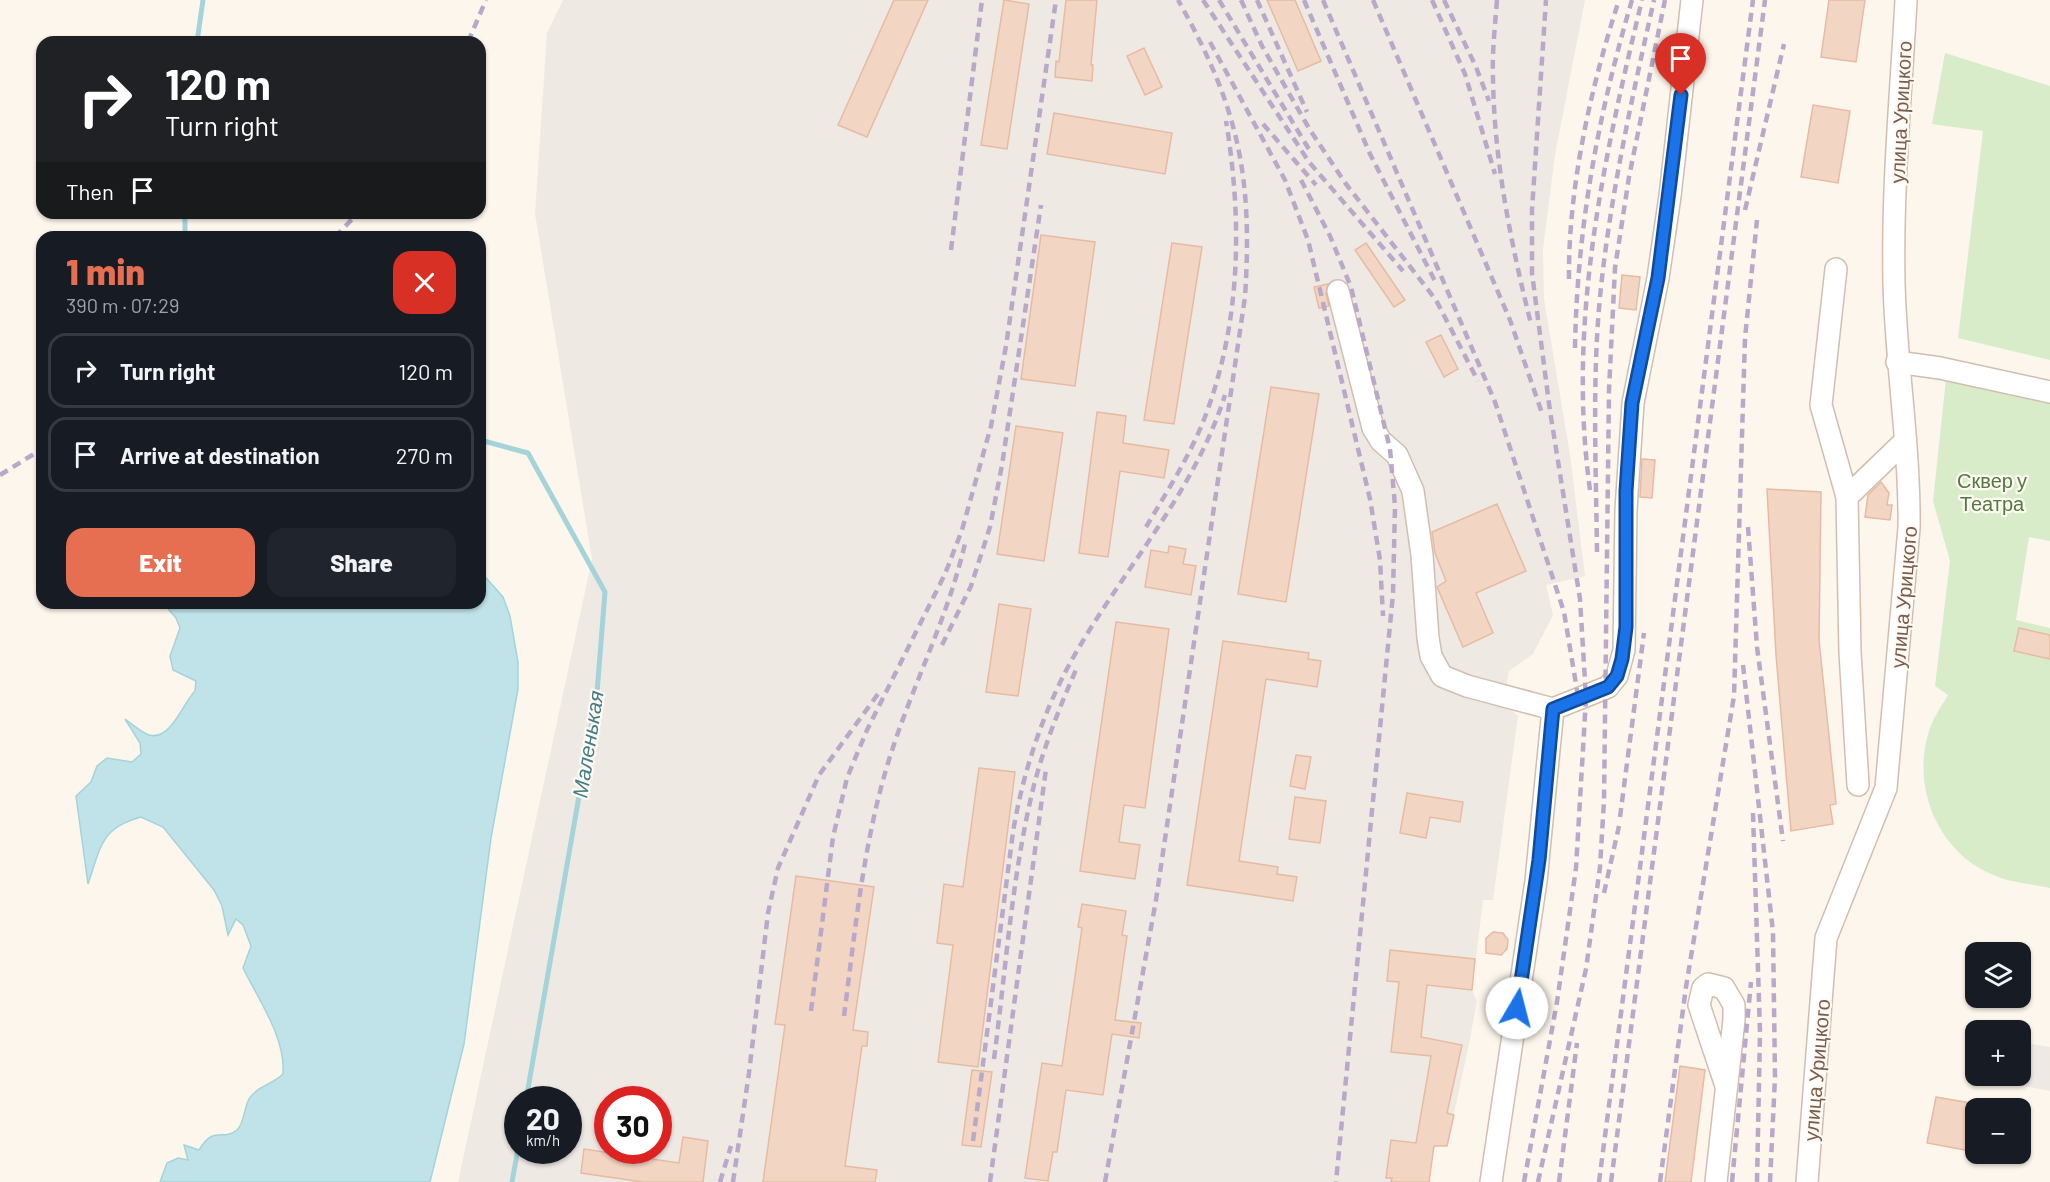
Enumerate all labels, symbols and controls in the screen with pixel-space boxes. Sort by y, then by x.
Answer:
pin [1655,33,1706,95]
street label: улица Урицкого [1884,40,1916,184]
icon: arrive [1664,42,1697,75]
text: 120 m [165,58,271,108]
icon: right [66,60,144,138]
text: Turn right [165,109,279,141]
icon: arrive [126,174,159,207]
text: Then [66,178,114,204]
text: 1 min [66,249,145,292]
button: close [393,251,456,314]
text: 390 m · 07:29 [66,293,179,317]
icon: right [69,354,102,387]
text: Turn right [120,358,215,384]
text: 120 m [398,358,453,384]
icon: arrive [69,438,102,471]
text: Arrive at destination [120,442,319,468]
text: 270 m [396,442,453,468]
park label: Сквер у Театра [1957,468,2027,515]
street label: улица Урицкого [1885,525,1921,669]
button: Exit [66,528,255,597]
button: Share [267,528,456,597]
water label: Маленькая [566,689,608,799]
map controls [1965,942,2031,1164]
button: layers [1965,942,2031,1008]
position arrow [1485,976,1549,1040]
street label: улица Урицкого [1798,998,1834,1142]
button: + [1965,1020,2031,1086]
speed limit sign: 30 [594,1086,672,1164]
button: − [1965,1098,2031,1164]
text: 20 [526,1100,560,1136]
text: km/h [526,1131,560,1149]

